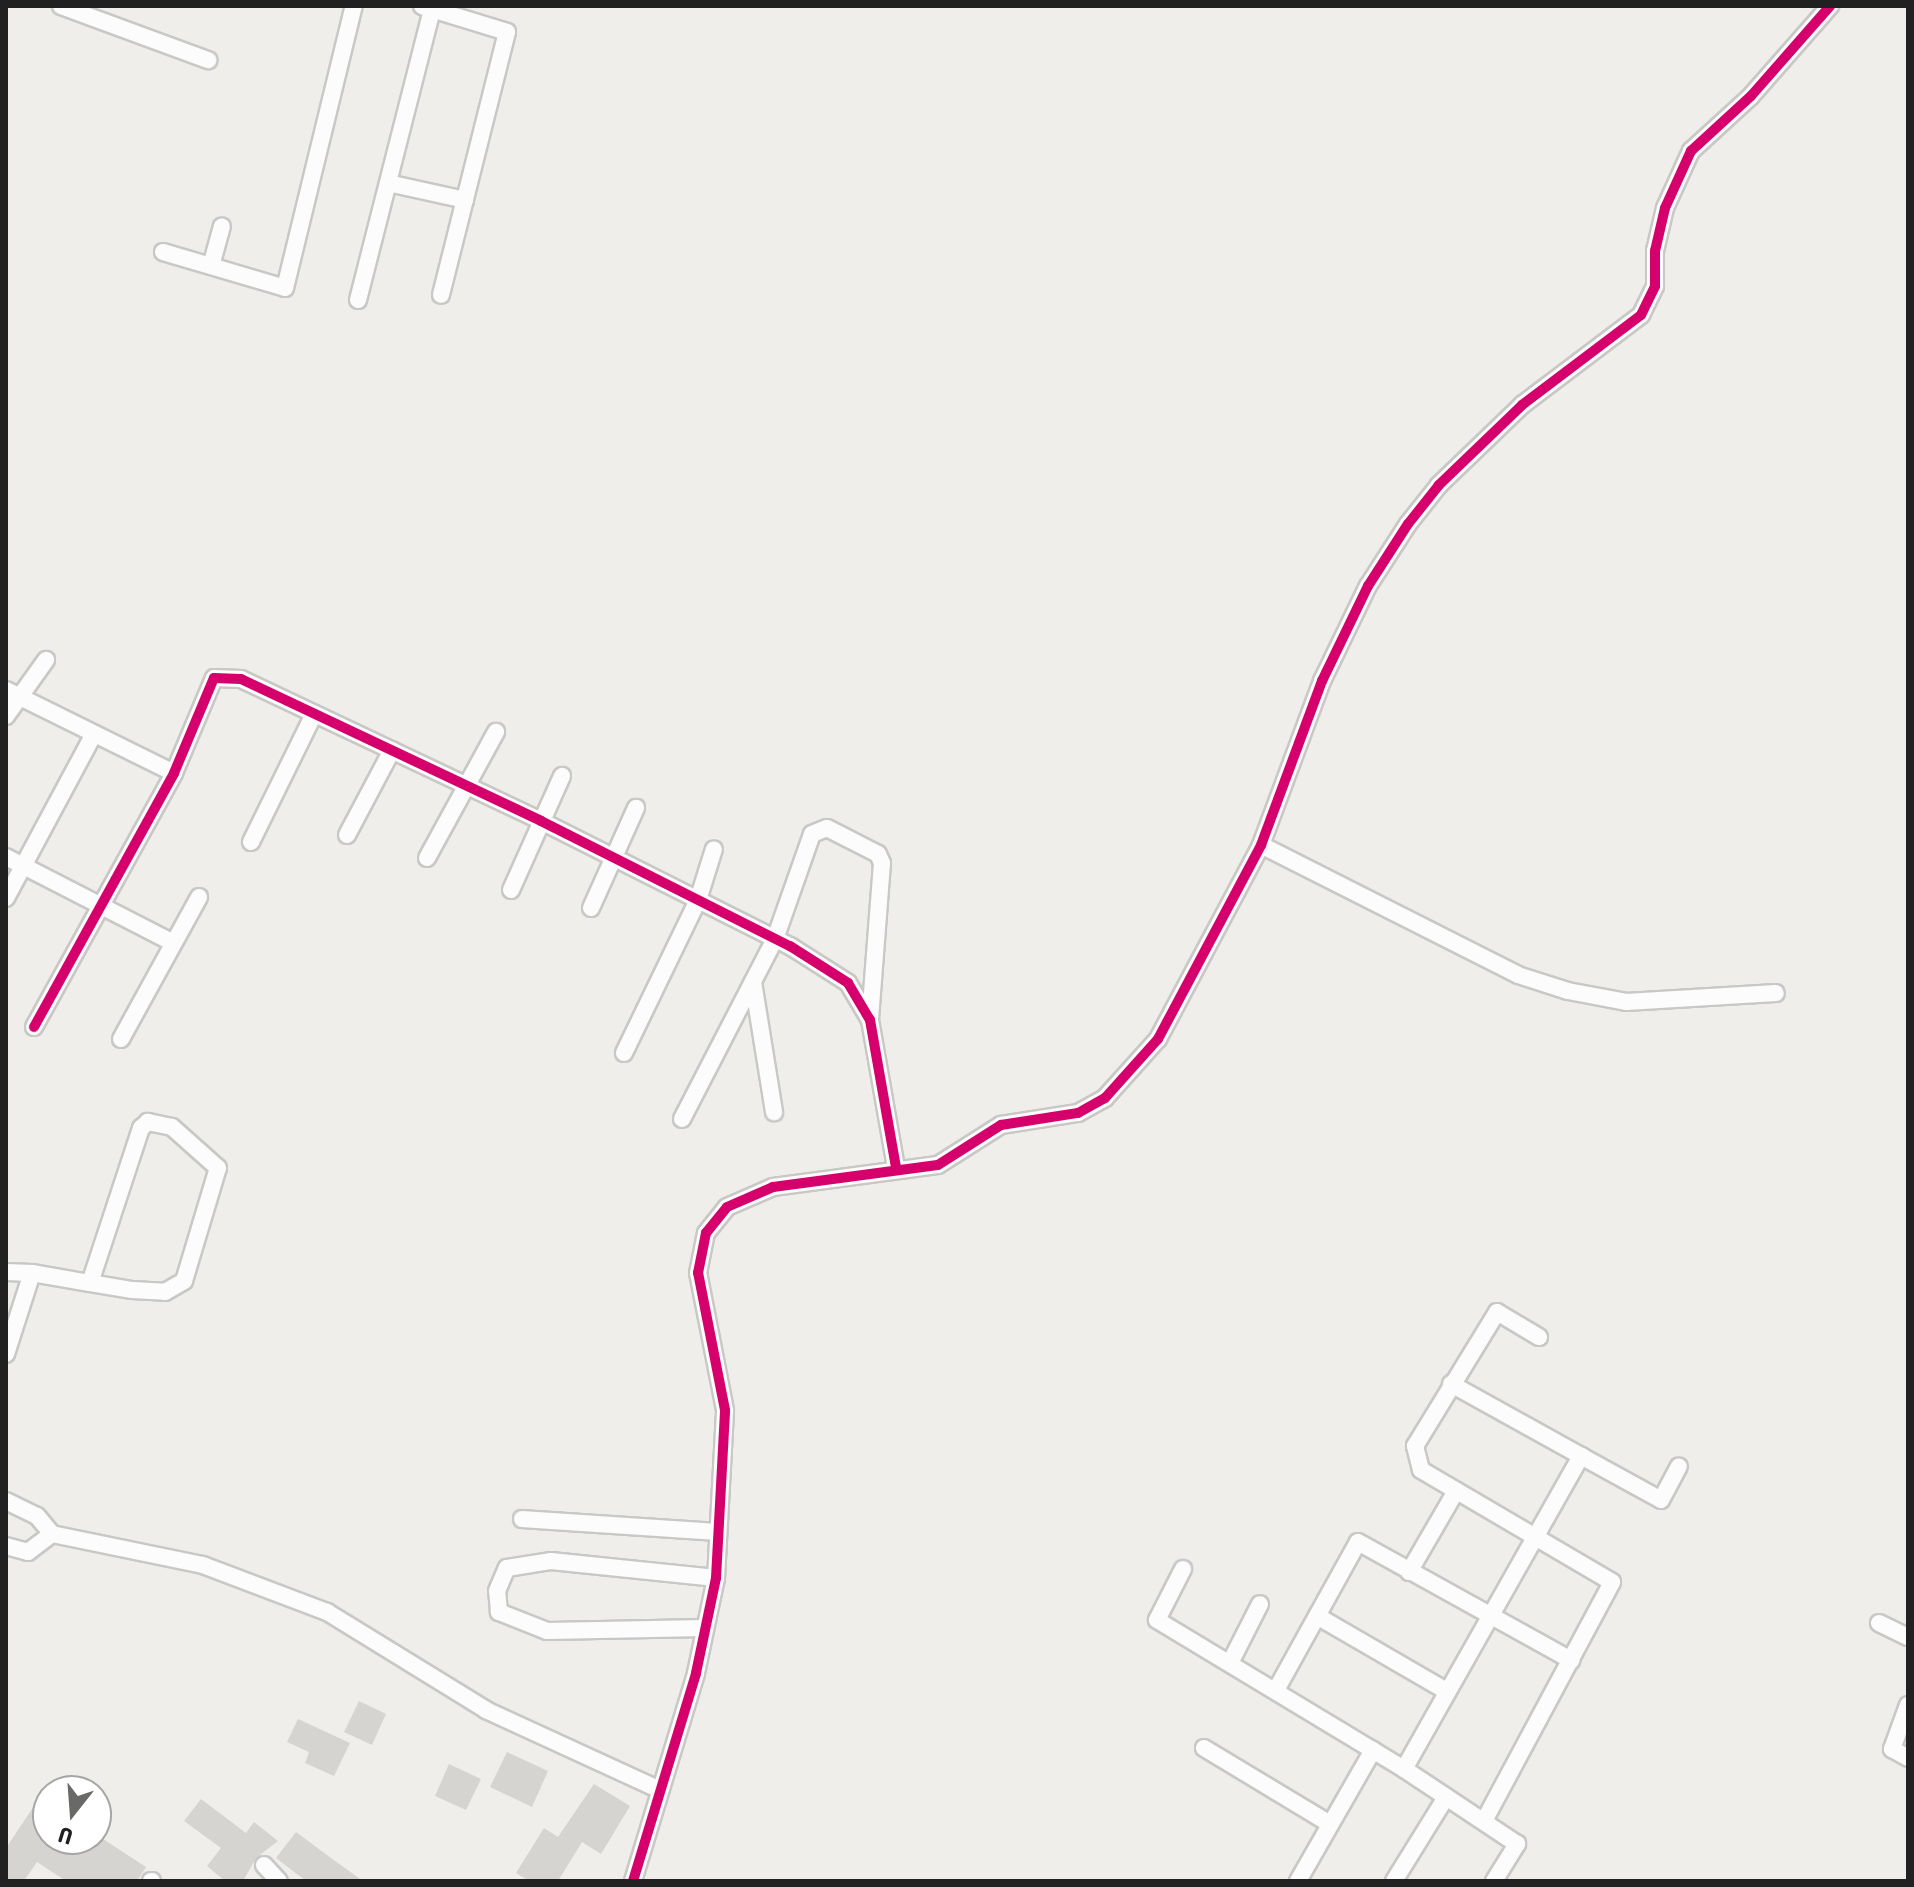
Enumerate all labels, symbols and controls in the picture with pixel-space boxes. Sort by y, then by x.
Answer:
north arrow [32,1775,112,1855]
text: U [56,1822,76,1850]

